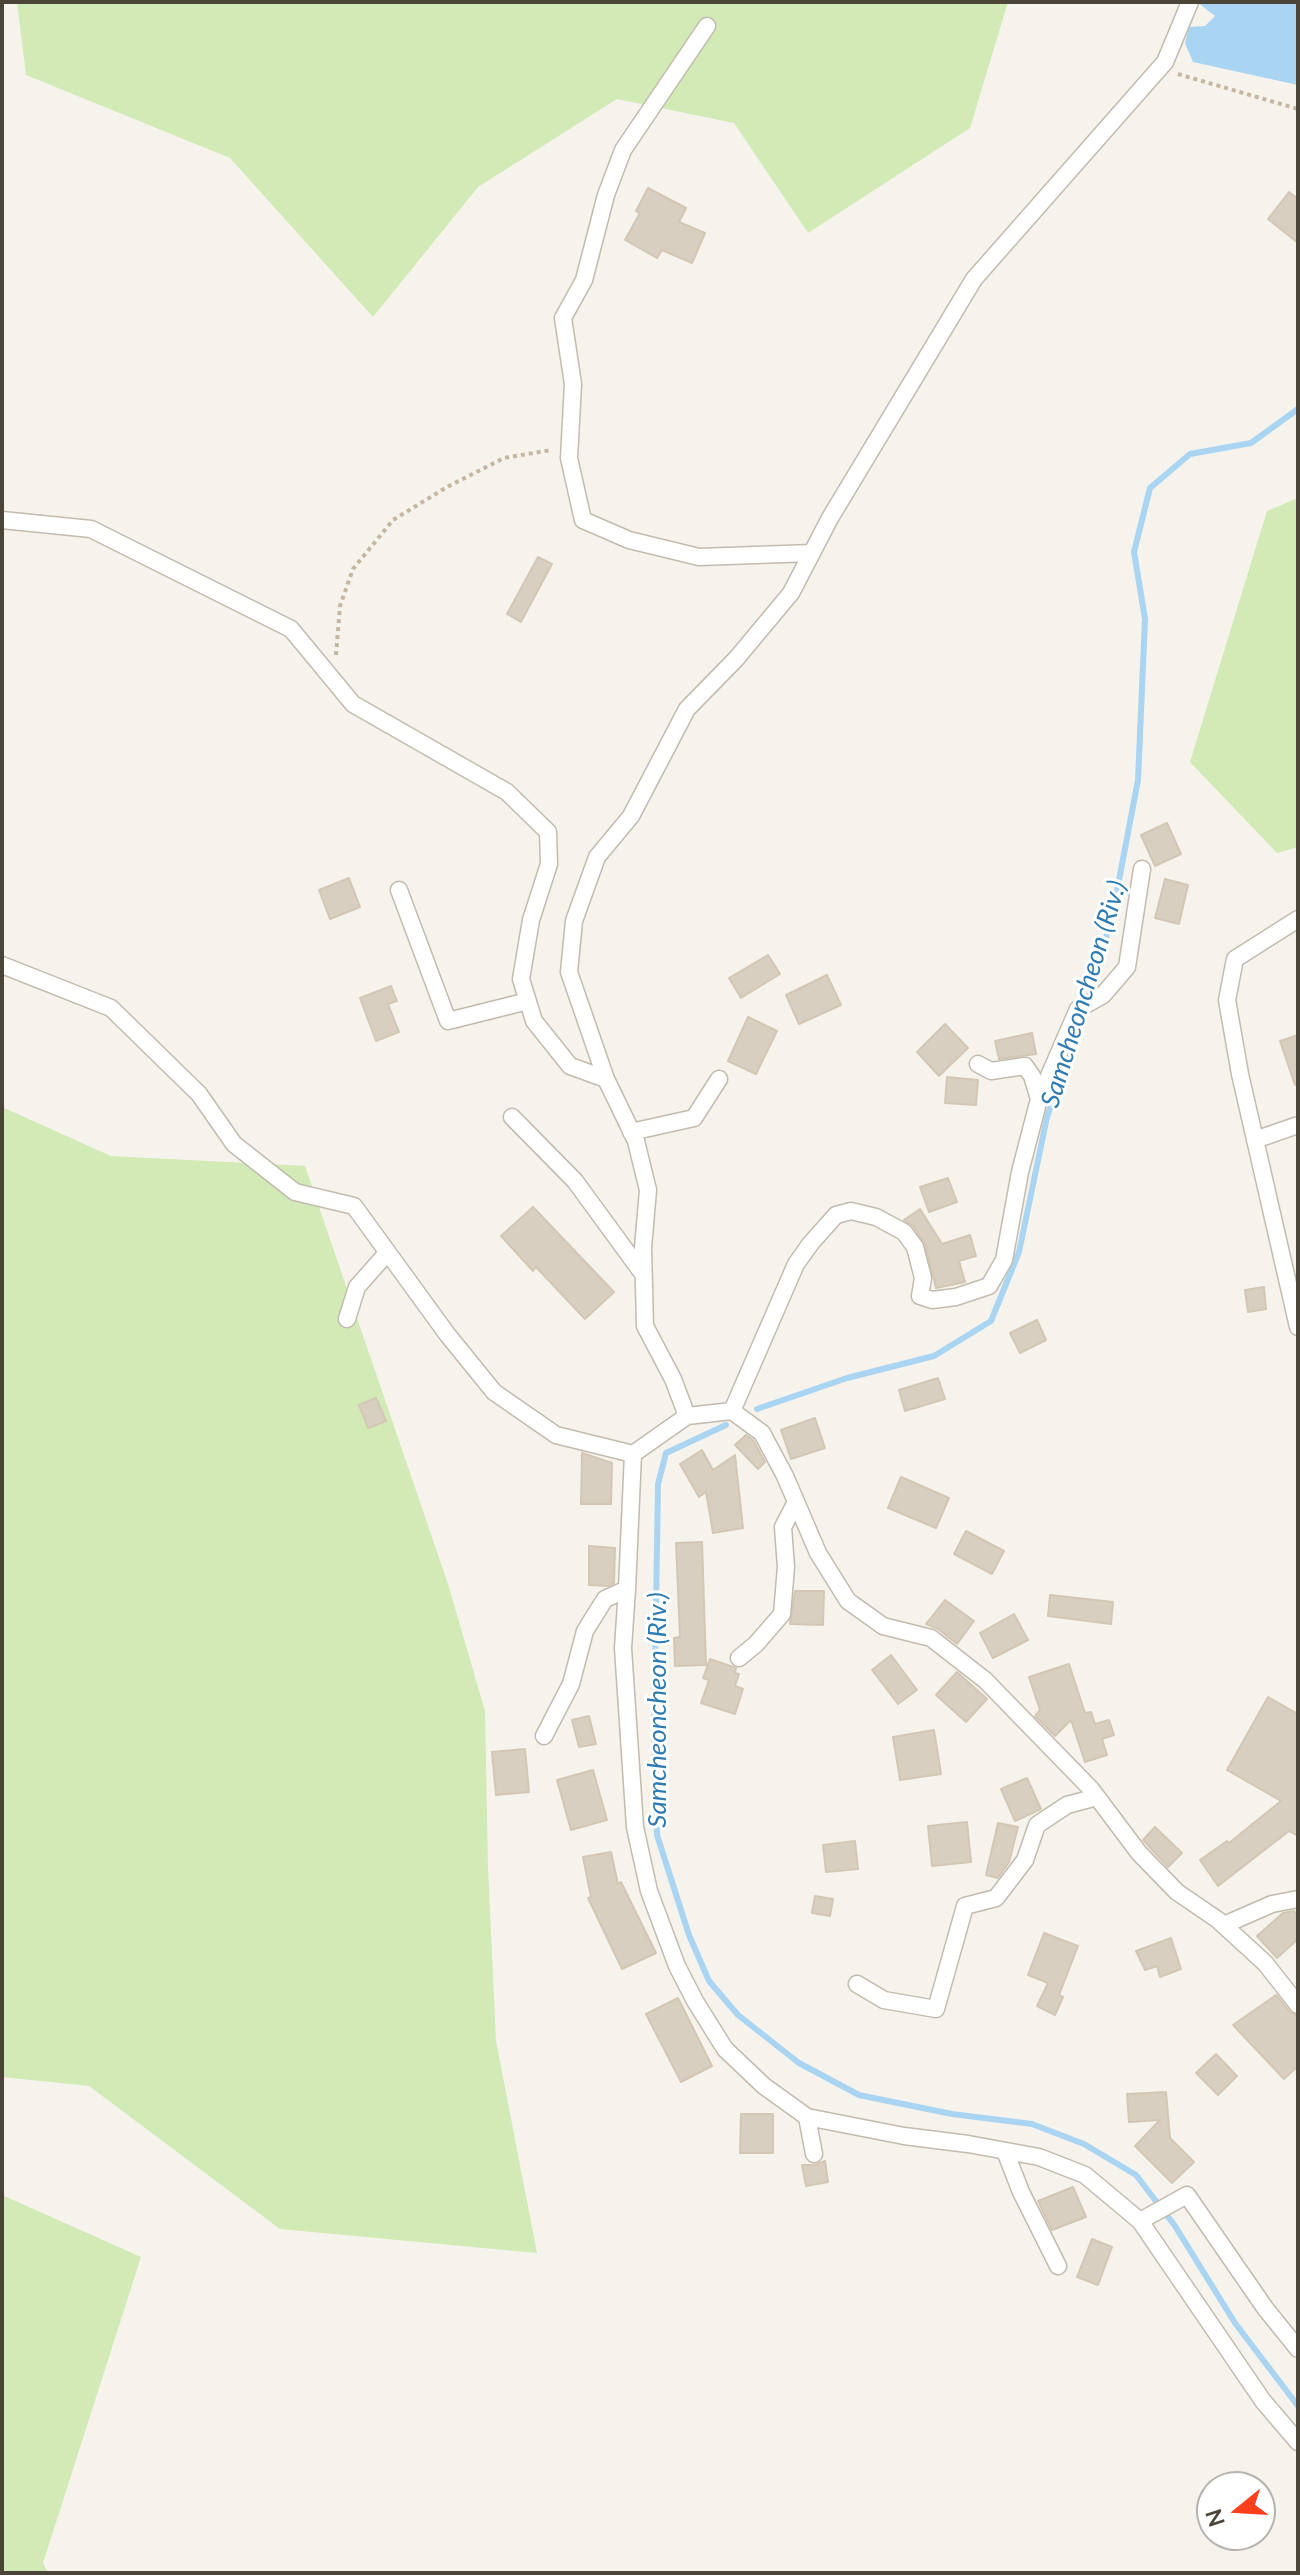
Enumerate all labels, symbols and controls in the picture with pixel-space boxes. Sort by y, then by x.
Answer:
water label: Samcheoncheon (Riv.) [1035,877,1133,1111]
water label: Samcheoncheon (Riv.) [642,1592,674,1828]
north arrow [1196,2471,1276,2551]
text: N [1199,2506,1230,2530]

